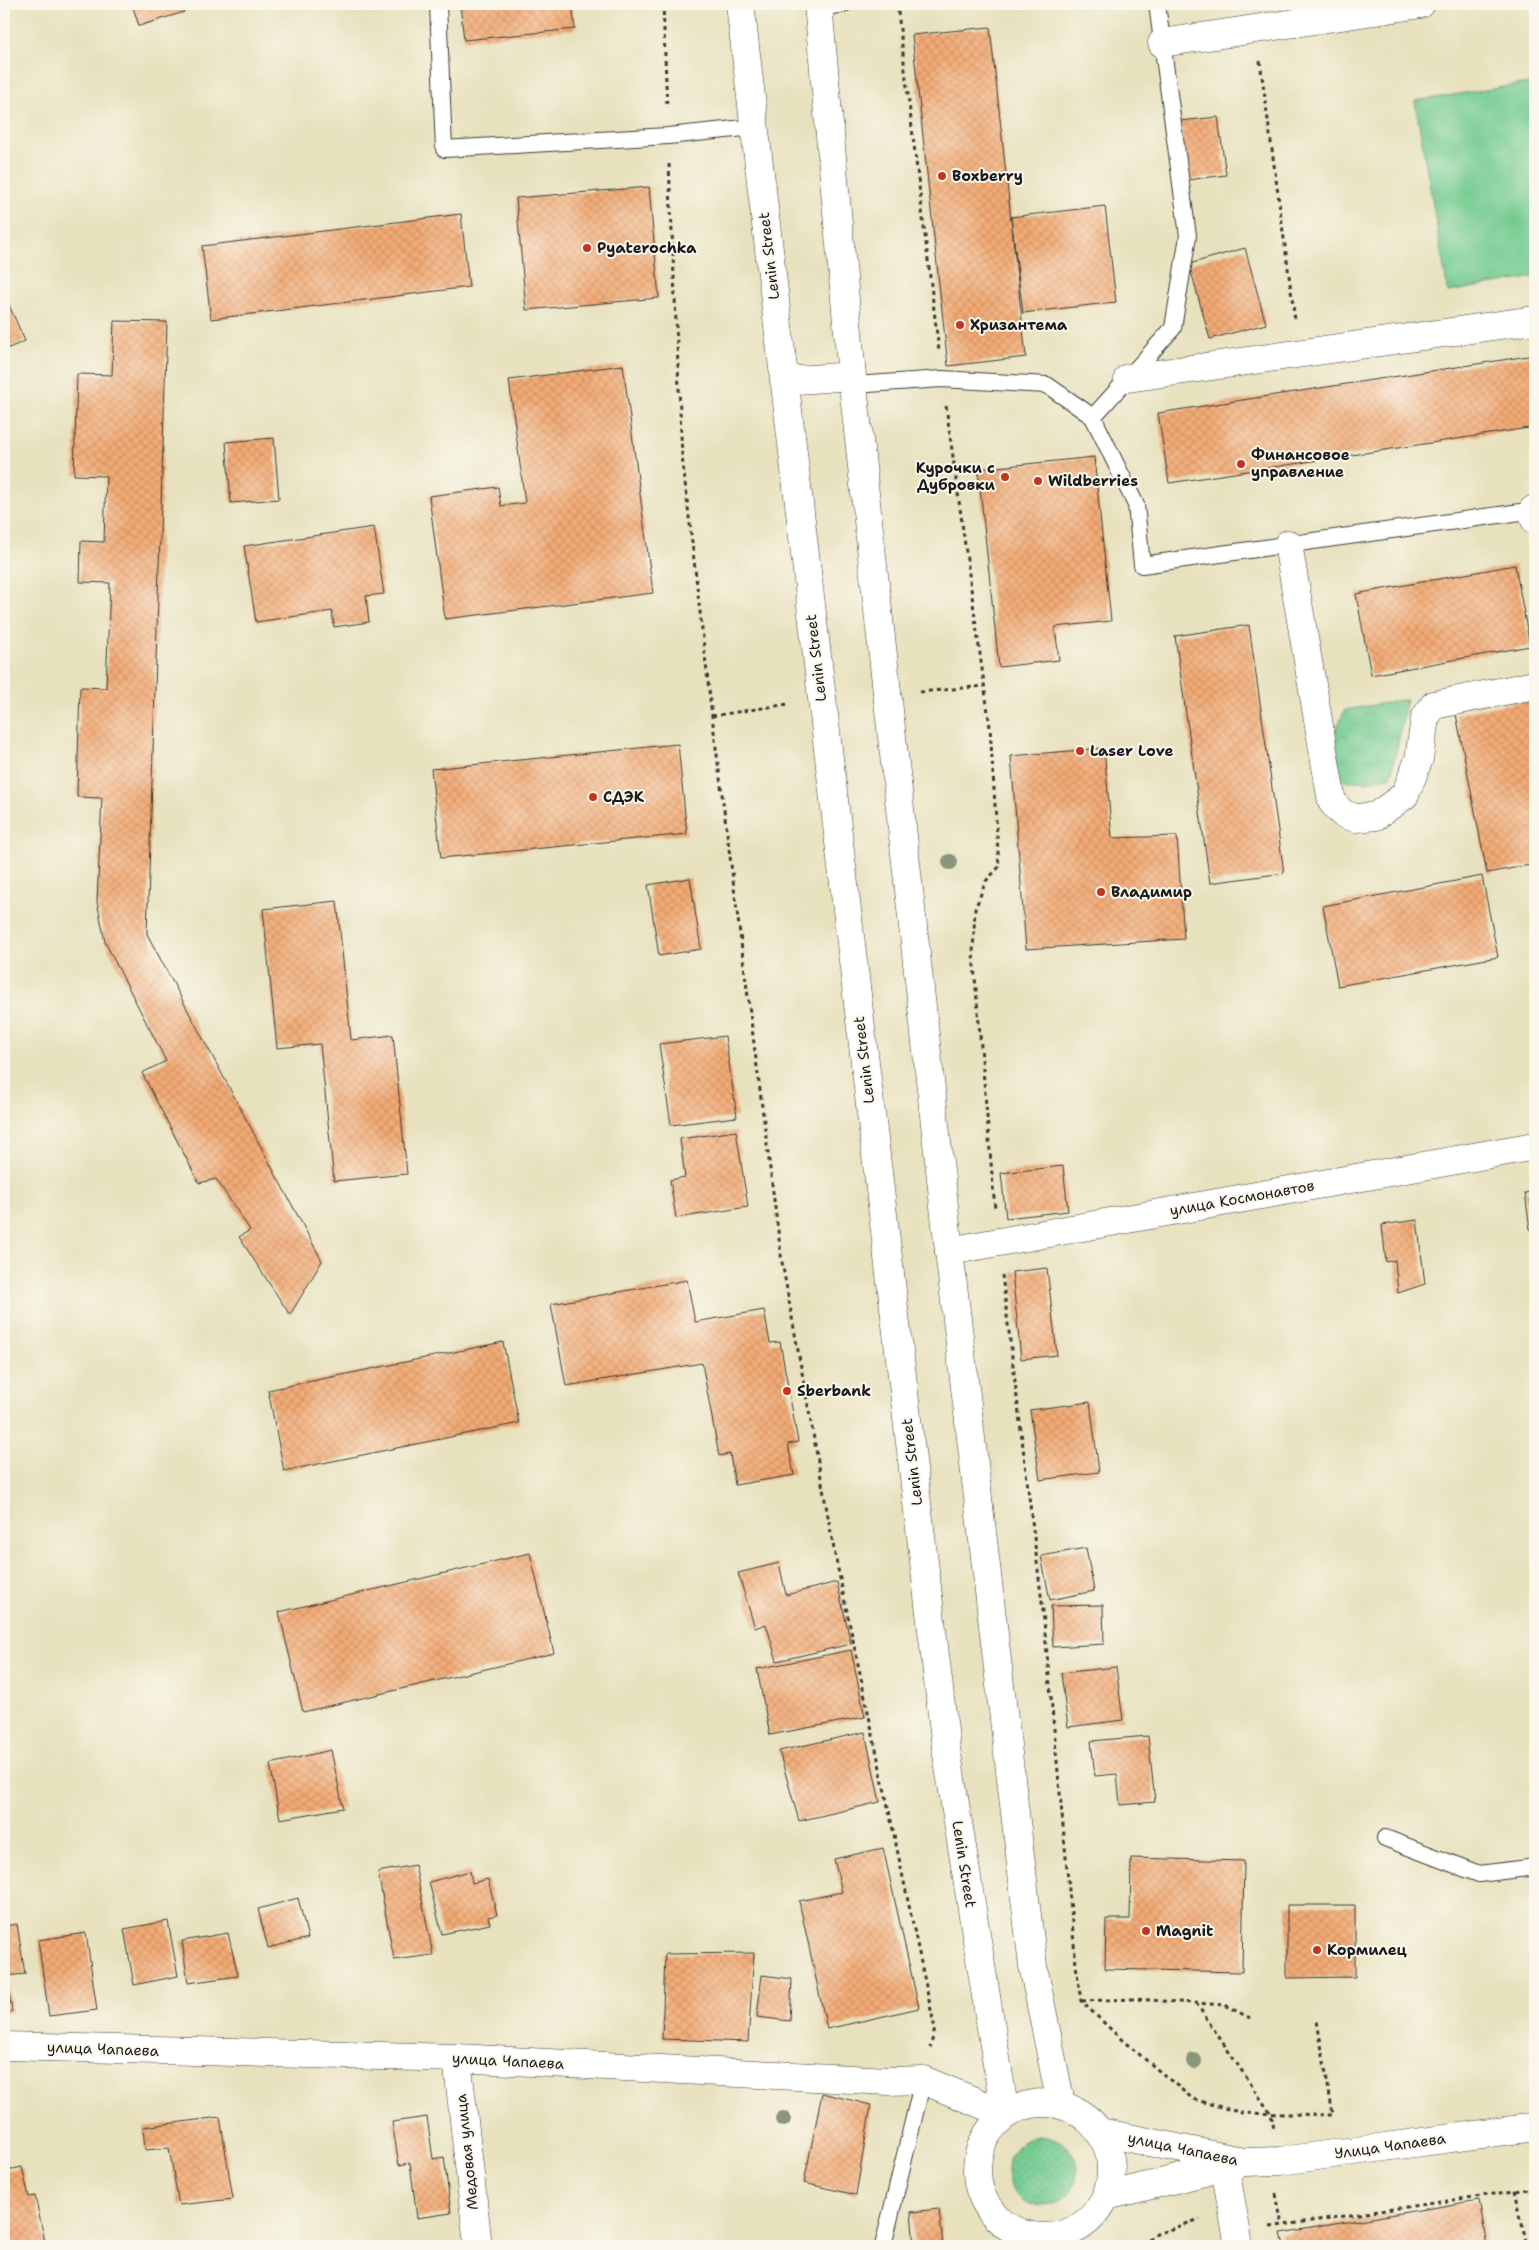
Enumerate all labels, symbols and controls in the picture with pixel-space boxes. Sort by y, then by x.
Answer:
place label: Boxberry [952,166,1023,186]
marker: Boxberry [936,170,948,182]
street label: Lenin Street [754,211,784,301]
place label: Pyaterochka [597,238,697,258]
marker: Pyaterochka [581,242,593,254]
place label: Хризантема [970,315,1068,335]
marker: Хризантема [954,319,966,331]
place label: Финансовое управление [1251,445,1350,482]
place label: Курочки с Дубровки [916,458,996,495]
marker: Финансовое управление [1235,458,1247,470]
marker: Курочки с Дубровки [999,471,1011,483]
place label: Wildberries [1048,471,1138,491]
marker: Wildberries [1032,475,1044,487]
street label: Lenin Street [801,613,831,703]
place label: Laser Love [1090,741,1174,761]
marker: Laser Love [1074,745,1086,757]
place label: СДЭК [603,787,645,807]
marker: СДЭК [587,791,599,803]
place label: Владимир [1111,882,1192,902]
marker: Владимир [1095,886,1107,898]
street label: Lenin Street [849,1015,879,1105]
street label: улица Космонавтов [1168,1175,1316,1221]
place label: Sberbank [797,1381,871,1401]
marker: Sberbank [781,1385,793,1397]
street label: Lenin Street [897,1417,927,1507]
street label: Lenin Street [947,1819,981,1909]
place label: Magnit [1156,1921,1213,1941]
marker: Magnit [1140,1925,1152,1937]
place label: Кормилец [1327,1940,1408,1960]
marker: Кормилец [1311,1944,1323,1956]
street label: улица Чапаева [47,2037,160,2061]
street label: улица Чапаева [451,2048,565,2074]
street label: Медовая улица [451,2092,483,2211]
street label: улица Чапаева [1126,2128,1241,2171]
street label: Улица Чапаева [1333,2128,1448,2164]

